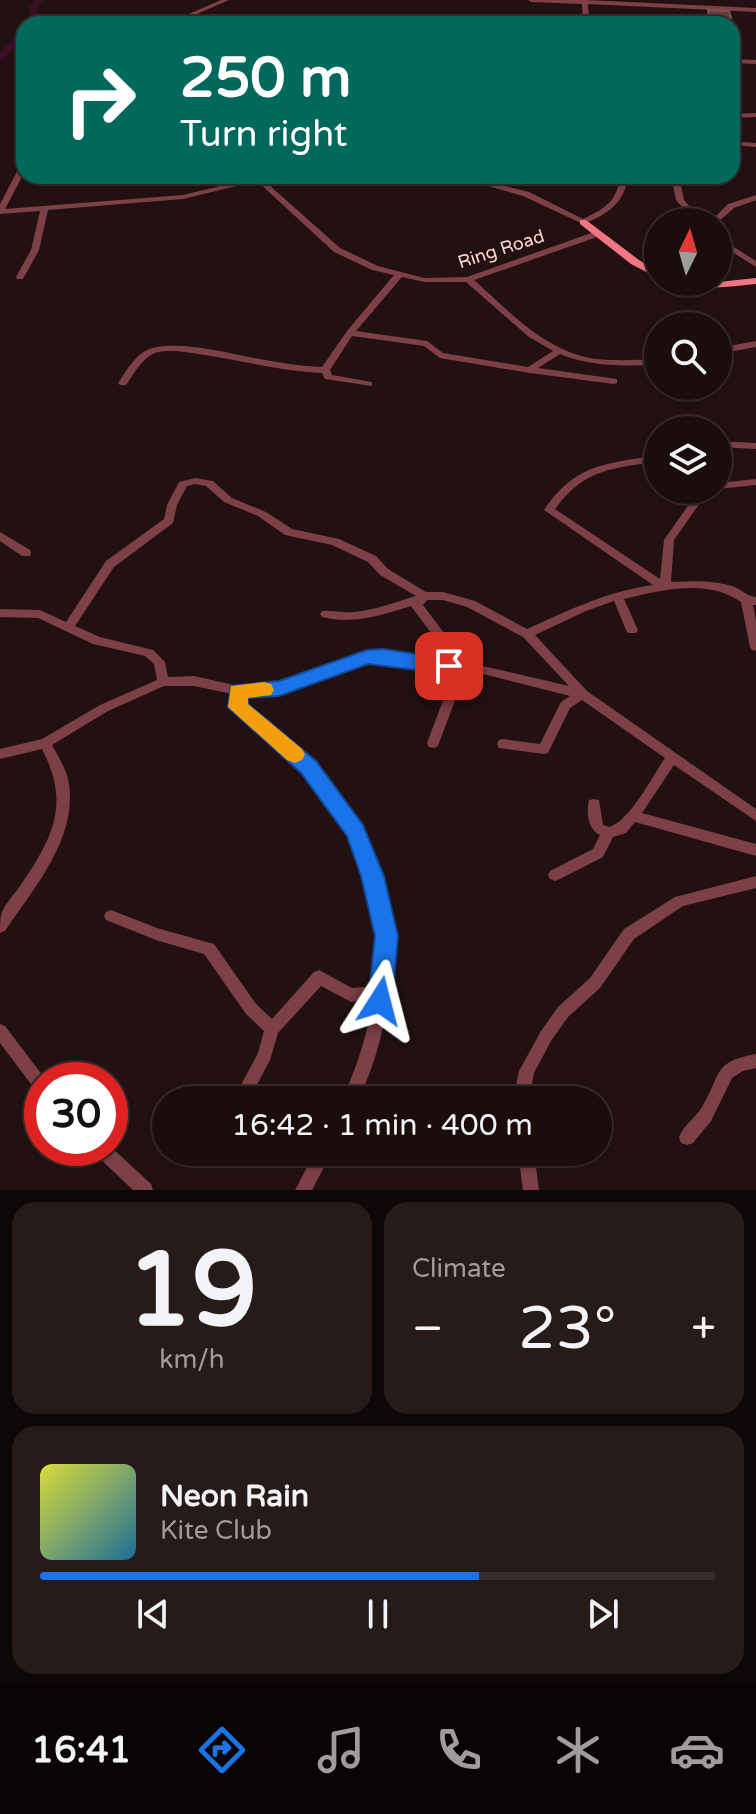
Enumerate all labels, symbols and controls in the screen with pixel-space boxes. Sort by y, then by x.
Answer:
text: 250 m [180,45,351,112]
icon: right [48,48,152,152]
text: Turn right [180,113,347,156]
north arrow [644,208,732,296]
map controls [644,208,732,504]
street label: Ring Road [455,225,547,273]
button: search [644,312,732,400]
button: layers [644,416,732,504]
pin [415,632,483,700]
icon: arrive [427,644,471,688]
position arrow [338,959,422,1043]
speed limit sign: 30 [24,1062,128,1166]
text: 16:42 · 1 min · 400 m [231,1107,533,1144]
text: 19 [127,1229,257,1354]
text: Climate [412,1253,506,1284]
text: 23° [518,1293,616,1365]
text: − [412,1303,443,1356]
text: + [691,1303,716,1356]
text: km/h [159,1344,225,1375]
text: Neon Rain [160,1478,309,1515]
text: Kite Club [160,1515,272,1546]
icon: previous [131,1592,175,1636]
icon: pause [356,1592,400,1636]
icon: next [581,1592,625,1636]
icon: directions [194,1722,250,1778]
icon: music [313,1722,369,1778]
icon: phone [431,1722,487,1778]
icon: climate [550,1722,606,1778]
icon: car [669,1722,725,1778]
text: 16:41 [31,1729,131,1772]

